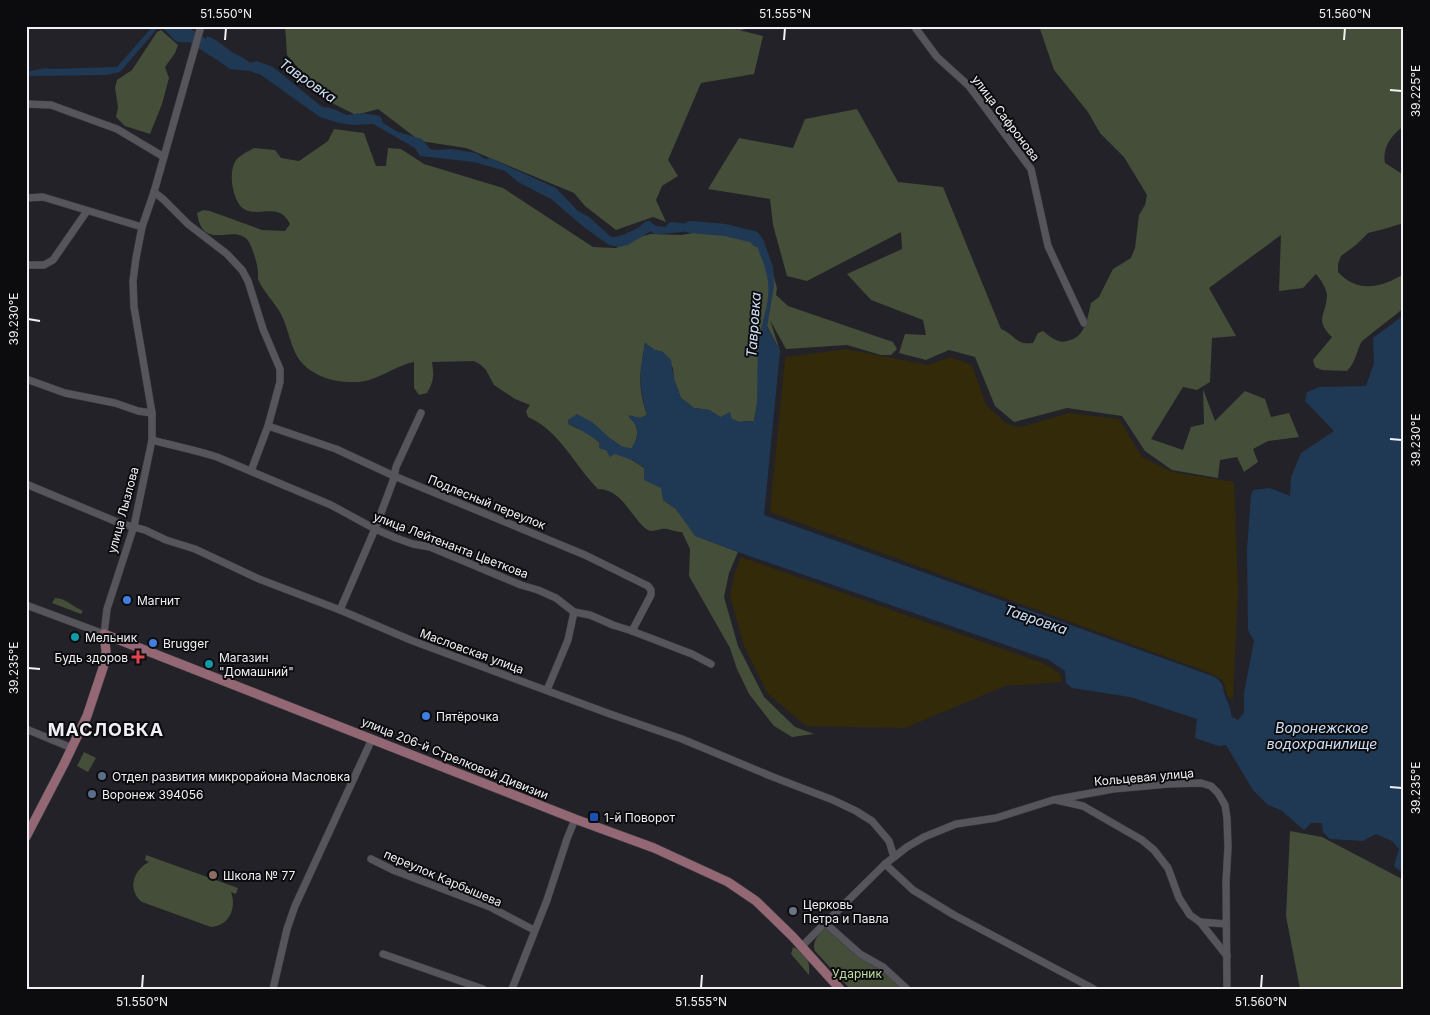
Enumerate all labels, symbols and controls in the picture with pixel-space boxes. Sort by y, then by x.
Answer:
text: 51.550°N [200,6,252,21]
text: 51.555°N [759,6,811,21]
text: 51.560°N [1319,6,1371,21]
water label: Тавровка [276,54,340,106]
text: 39.225°E [1408,65,1423,117]
street label: улица Сафронова [969,72,1043,164]
water label: Тавровка [742,291,764,358]
text: 39.230°E [6,293,21,346]
text: 39.230°E [1408,414,1423,467]
street label: улица Лызлова [104,465,142,555]
street label: Подлесный переулок [426,471,549,533]
street label: улица Лейтенанта Цветкова [371,508,531,582]
place label: Магнит [137,593,180,608]
marker: Магнит [121,594,133,606]
water label: Тавровка [1002,600,1070,638]
street label: Масловская улица [418,625,526,677]
place label: Мельник [85,630,138,645]
marker: Мельник [69,631,81,643]
place label: Brugger [163,636,209,651]
marker: Brugger [147,637,159,649]
text: 39.235°E [6,642,21,694]
place label: Будь здоров [54,650,128,665]
place label: Магазин "Домашний" [219,650,294,679]
marker: Будь здоров [132,651,144,663]
marker: Магазин "Домашний" [203,658,215,670]
place label: Пятёрочка [436,709,499,724]
marker: Пятёрочка [420,710,432,722]
street label: улица 206-й Стрелковой Дивизии [359,714,551,802]
district label: МАСЛОВКА [48,719,164,740]
water label: Воронежское водохранилище [1267,719,1377,752]
text: 39.235°E [1408,762,1423,814]
street label: Кольцевая улица [1093,765,1195,789]
place label: Отдел развития микрорайона Масловка [112,769,350,784]
marker: Отдел развития микрорайона Масловка [96,770,108,782]
place label: Воронеж 394056 [102,787,203,802]
marker: Воронеж 394056 [86,788,98,800]
place label: 1-й Поворот [604,810,676,825]
marker: 1-й Поворот [588,811,600,823]
street label: переулок Карбышева [382,846,504,910]
place label: Школа № 77 [223,868,295,883]
marker: Школа № 77 [207,869,219,881]
place label: Церковь Петра и Павла [803,897,889,926]
marker: Церковь Петра и Павла [787,905,799,917]
park label: Ударник [832,966,882,981]
text: 51.550°N [116,994,168,1009]
text: 51.555°N [675,994,727,1009]
text: 51.560°N [1235,994,1287,1009]

